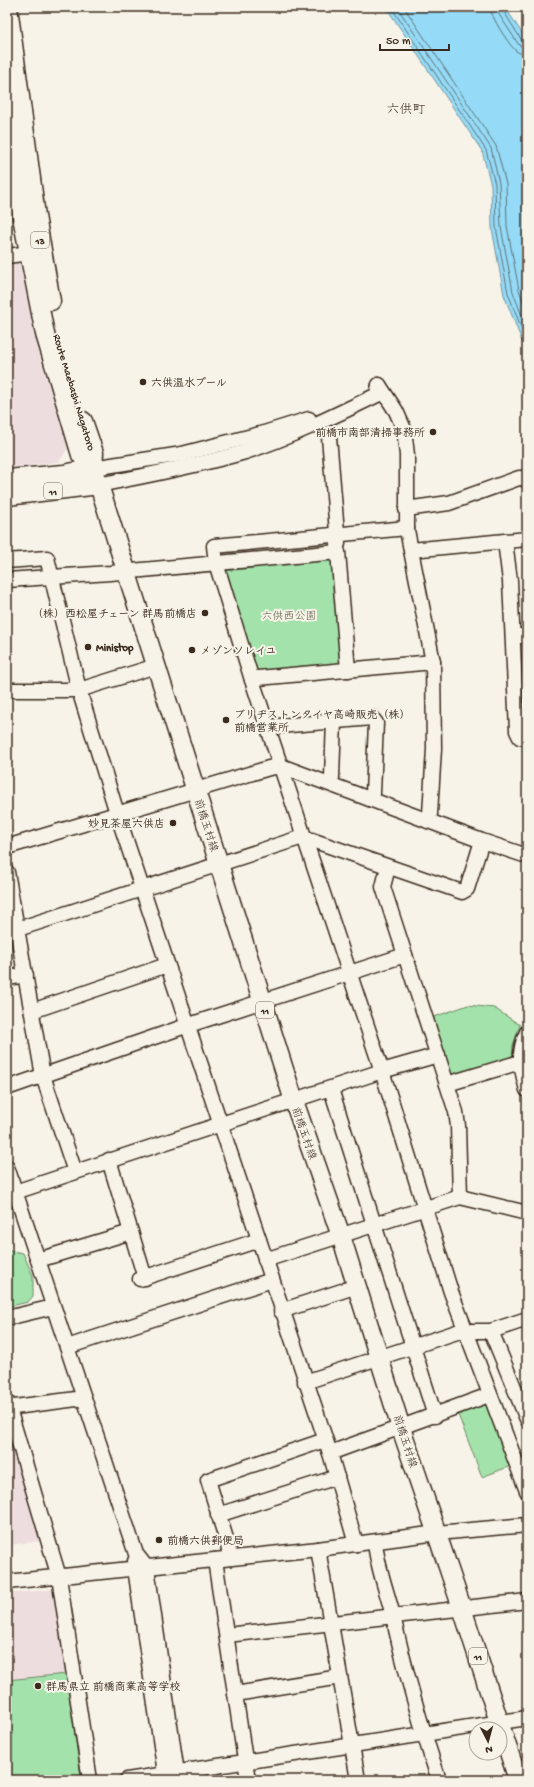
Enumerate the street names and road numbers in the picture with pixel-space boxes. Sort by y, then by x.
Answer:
road number: 13 [31,232,49,248]
street label: Route Maebashi Nagatoro [50,333,97,453]
road number: 11 [44,483,62,499]
street label: 前橋玉村線 [191,797,220,854]
road number: 11 [256,1002,274,1018]
street label: 前橋玉村線 [288,1105,319,1162]
street label: 前橋玉村線 [390,1413,419,1470]
road number: 11 [469,1648,487,1664]

